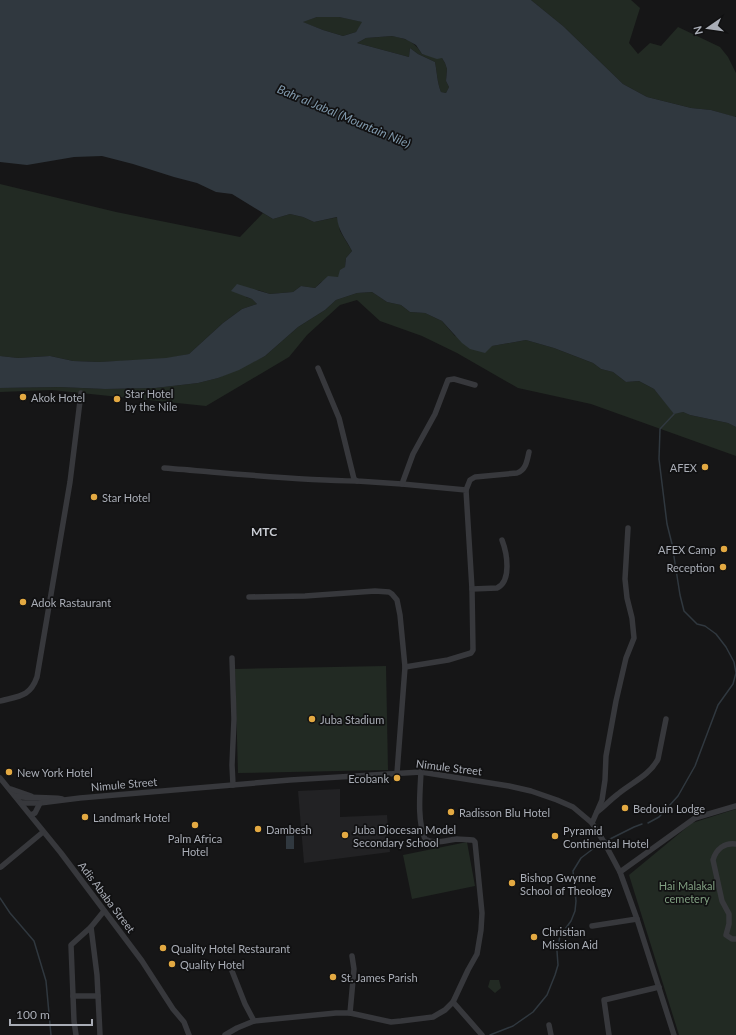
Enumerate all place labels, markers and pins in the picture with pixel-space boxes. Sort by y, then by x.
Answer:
place label: Star Hotel by the Nile [125,387,177,413]
place label: Akok Hotel [31,391,85,404]
marker: Akok Hotel [18,392,28,402]
marker: Star Hotel by the Nile [112,394,122,404]
place label: AFEX [670,461,698,474]
marker: AFEX [700,462,710,472]
place label: Star Hotel [102,491,150,504]
marker: Star Hotel [89,492,99,502]
place label: AFEX Camp [658,543,716,556]
marker: AFEX Camp [719,544,729,554]
place label: Reception [666,561,715,574]
marker: Reception [718,562,728,572]
place label: Adok Rastaurant [31,596,111,609]
marker: Adok Rastaurant [18,597,28,607]
place label: Juba Stadium [320,713,384,726]
marker: Juba Stadium [307,714,317,724]
place label: New York Hotel [17,766,93,779]
marker: New York Hotel [4,767,14,777]
place label: Ecobank [348,772,389,785]
marker: Ecobank [392,773,402,783]
place label: Bedouin Lodge [633,802,705,815]
marker: Bedouin Lodge [620,803,630,813]
place label: Radisson Blu Hotel [459,806,550,819]
marker: Radisson Blu Hotel [446,807,456,817]
place label: Landmark Hotel [93,811,170,824]
marker: Landmark Hotel [80,812,90,822]
marker: Palm Africa Hotel [190,820,200,830]
place label: Dambesh [266,823,312,836]
place label: Juba Diocesan Model Secondary School [353,823,456,849]
marker: Dambesh [253,824,263,834]
place label: Pyramid Continental Hotel [563,824,649,850]
marker: Juba Diocesan Model Secondary School [340,830,350,840]
marker: Pyramid Continental Hotel [550,831,560,841]
place label: Palm Africa Hotel [168,832,222,858]
place label: Bishop Gwynne School of Theology [520,871,613,897]
marker: Bishop Gwynne School of Theology [507,878,517,888]
place label: Christian Mission Aid [542,925,598,951]
marker: Christian Mission Aid [529,932,539,942]
place label: Quality Hotel Restaurant [171,942,290,955]
marker: Quality Hotel Restaurant [158,943,168,953]
place label: Quality Hotel [180,958,244,971]
marker: Quality Hotel [167,959,177,969]
place label: St. James Parish [341,971,418,984]
marker: St. James Parish [328,972,338,982]

